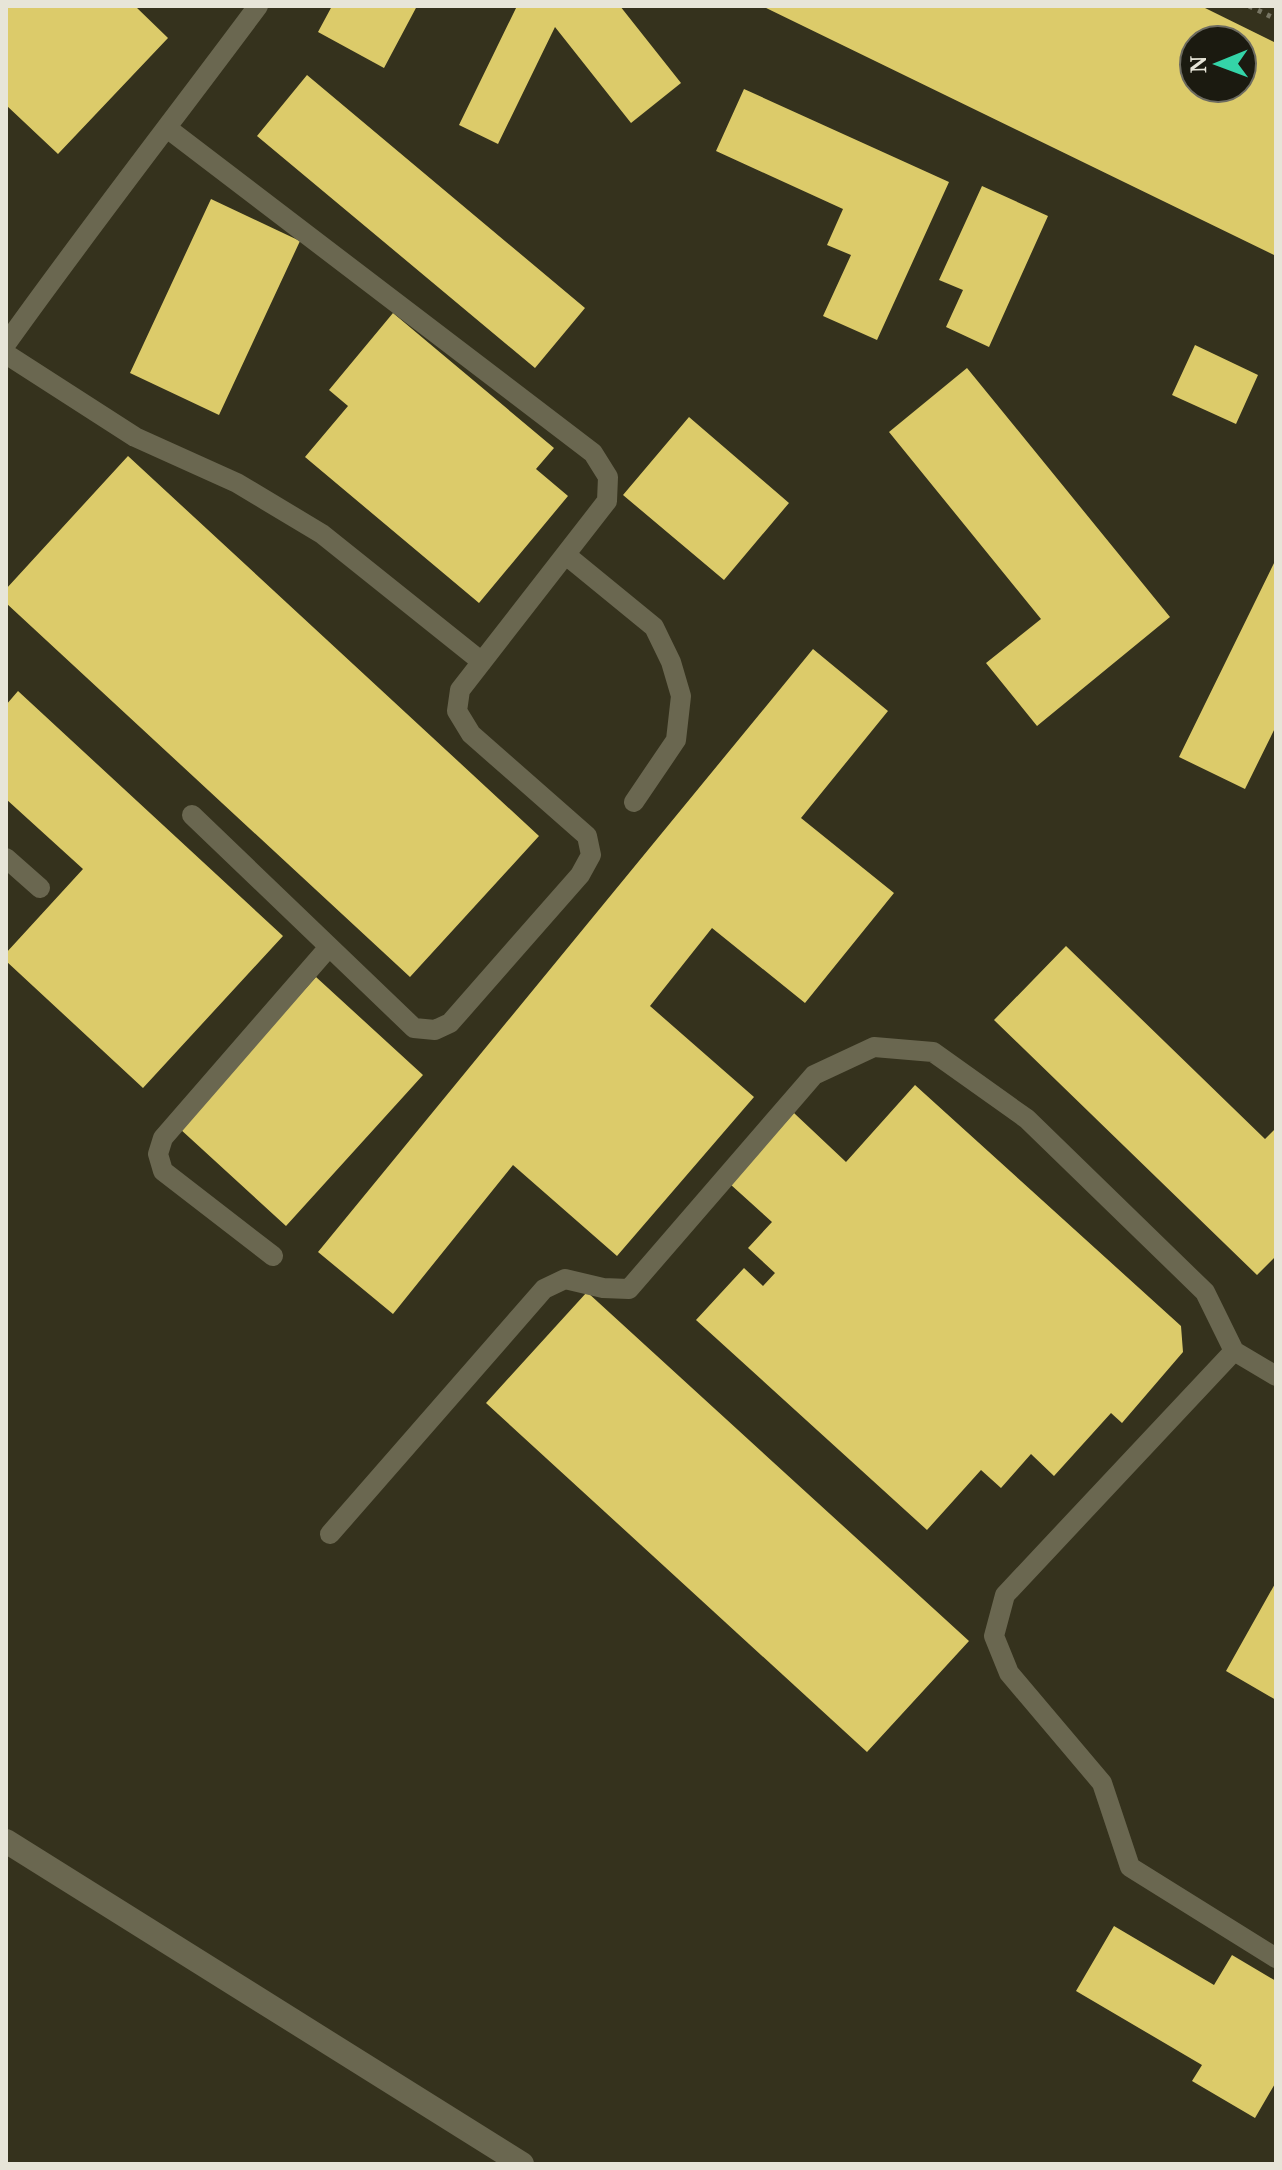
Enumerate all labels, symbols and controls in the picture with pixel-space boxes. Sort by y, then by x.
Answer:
north arrow [1178,24,1258,104]
text: N [1182,55,1212,73]

